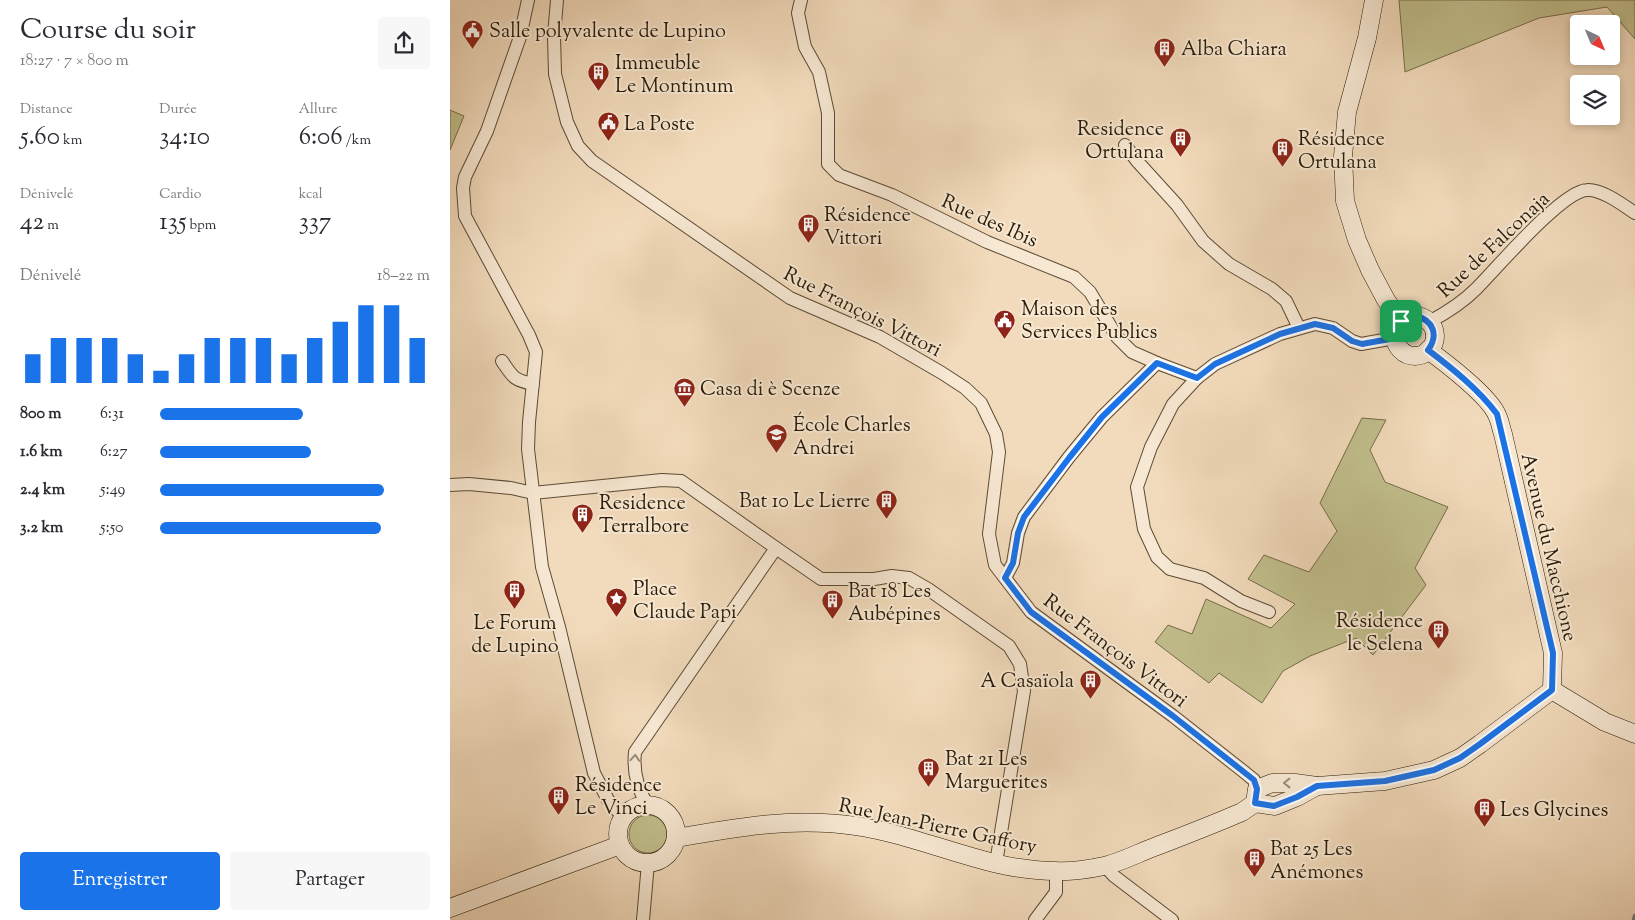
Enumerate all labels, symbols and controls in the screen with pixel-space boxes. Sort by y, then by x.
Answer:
text: Course du soir [20,11,196,51]
north arrow [1570,15,1620,65]
map controls [1570,15,1620,125]
button: share [378,17,430,69]
public building icon: Salle polyvalente de Lupino [461,18,485,49]
place label: Salle polyvalente de Lupino [489,18,726,47]
building icon: Alba Chiara [1153,36,1177,67]
place label: Alba Chiara [1181,36,1287,65]
text: 18:27 · 7 × 800 m [20,50,129,73]
place label: Immeuble Le Montinum [615,50,734,102]
building icon: Immeuble Le Montinum [587,61,611,92]
button: layers [1570,75,1620,125]
text: Distance [20,100,73,120]
text: Durée [159,100,197,120]
text: Allure [299,100,338,120]
public building icon: La Poste [596,111,620,142]
place label: La Poste [624,111,695,140]
place label: Residence Ortulana [1077,116,1164,168]
text: 5.60 [20,120,60,156]
text: 34:10 [159,120,210,156]
text: 6:06 [299,120,343,156]
place label: Résidence Ortulana [1298,126,1385,178]
building icon: Residence Ortulana [1168,127,1192,158]
text: km [60,131,82,151]
text: /km [343,131,371,151]
building icon: Résidence Ortulana [1270,137,1294,168]
text: Dénivelé [20,185,73,205]
text: Cardio [159,185,201,205]
text: kcal [299,185,323,205]
street label: Rue de Falconaja [1432,186,1557,306]
street label: Rue des Ibis [936,188,1042,256]
place label: Résidence Vittori [824,202,911,254]
text: 42 [20,205,44,241]
text: 135 [159,205,186,241]
text: 337 [299,205,331,241]
building icon: Résidence Vittori [796,213,820,244]
text: m [44,216,59,236]
text: bpm [186,216,216,236]
street label: Rue François Vittori [778,261,946,366]
text: Dénivelé [20,265,81,288]
text: 18–22 m [377,265,430,288]
place label: Maison des Services Publics [1021,296,1158,348]
pin [1380,300,1422,342]
icon: arrive [1387,307,1415,335]
public building icon: Maison des Services Publics [993,308,1017,339]
museum icon: Casa di è Scenze [672,376,696,407]
place label: Casa di è Scenze [700,376,840,405]
text: 800 m [20,403,62,426]
text: 6:31 [100,403,124,426]
place label: École Charles Andrei [793,411,911,464]
school or university icon: École Charles Andrei [765,423,789,454]
text: 1.6 km [20,441,62,464]
text: 6:27 [100,441,127,464]
street label: Avenue du Macchione [1512,451,1583,645]
text: 2.4 km [20,479,65,502]
text: 5:49 [100,479,125,502]
place label: Bat 10 Le Lierre [739,488,870,517]
building icon: Bat 10 Le Lierre [874,488,898,519]
place label: Residence Terralbore [599,490,689,542]
building icon: Residence Terralbore [571,502,595,533]
text: 3.2 km [20,517,63,540]
text: 5:50 [100,517,124,540]
place label: Place Claude Papi [633,576,737,628]
building icon: Le Forum de Lupino [503,578,527,609]
place label: Bat 18 Les Aubépines [848,578,941,630]
place icon: Place Claude Papi [605,587,629,618]
street label: Rue François Vittori [1036,588,1193,716]
building icon: Bat 18 Les Aubépines [820,589,844,620]
place label: Résidence le Selena [1336,608,1423,660]
place label: Le Forum de Lupino [471,610,559,662]
building icon: Résidence le Selena [1427,619,1451,650]
place label: A Casaïola [980,668,1074,697]
building icon: A Casaïola [1078,668,1102,699]
place label: Bat 21 Les Marguerites [945,746,1048,798]
one-way arrow [630,754,641,762]
building icon: Bat 21 Les Marguerites [917,757,941,788]
place label: Résidence Le Vinci [575,772,662,824]
one-way arrow [1282,778,1290,788]
building icon: Résidence Le Vinci [547,784,571,815]
street label: Rue Jean-Pierre Gaffory [836,792,1039,863]
building icon: Les Glycines [1472,797,1496,828]
place label: Les Glycines [1500,797,1608,826]
place label: Bat 25 Les Anémones [1270,836,1363,888]
building icon: Bat 25 Les Anémones [1242,847,1266,878]
button: Enregistrer [20,852,220,910]
button: Partager [230,852,430,910]

